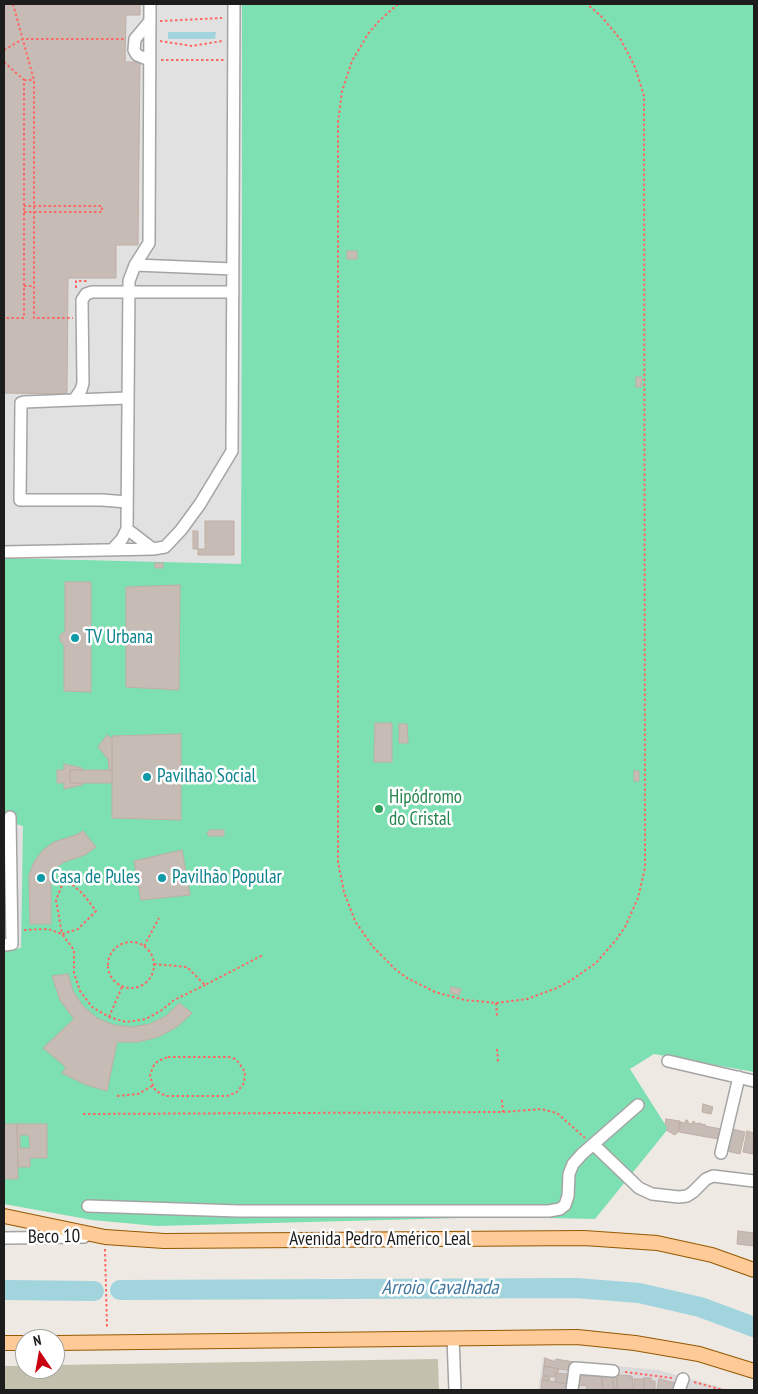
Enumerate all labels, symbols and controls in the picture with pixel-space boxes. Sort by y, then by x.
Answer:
place label: TV Urbana [85,627,153,649]
marker: TV Urbana [69,632,81,644]
place label: Pavilhão Social [157,766,256,788]
marker: Pavilhão Social [141,771,153,783]
place label: Hipódromo do Cristal [389,787,462,831]
marker: Hipódromo do Cristal [373,803,385,815]
place label: Casa de Pules [51,867,140,889]
place label: Pavilhão Popular [172,867,282,889]
marker: Casa de Pules [35,872,47,884]
marker: Pavilhão Popular [156,872,168,884]
street label: Beco 10 [28,1225,80,1249]
street label: Avenida Pedro Américo Leal [289,1229,471,1251]
water label: Arroio Cavalhada [381,1276,499,1300]
north arrow [15,1329,65,1379]
text: N [32,1331,43,1350]

